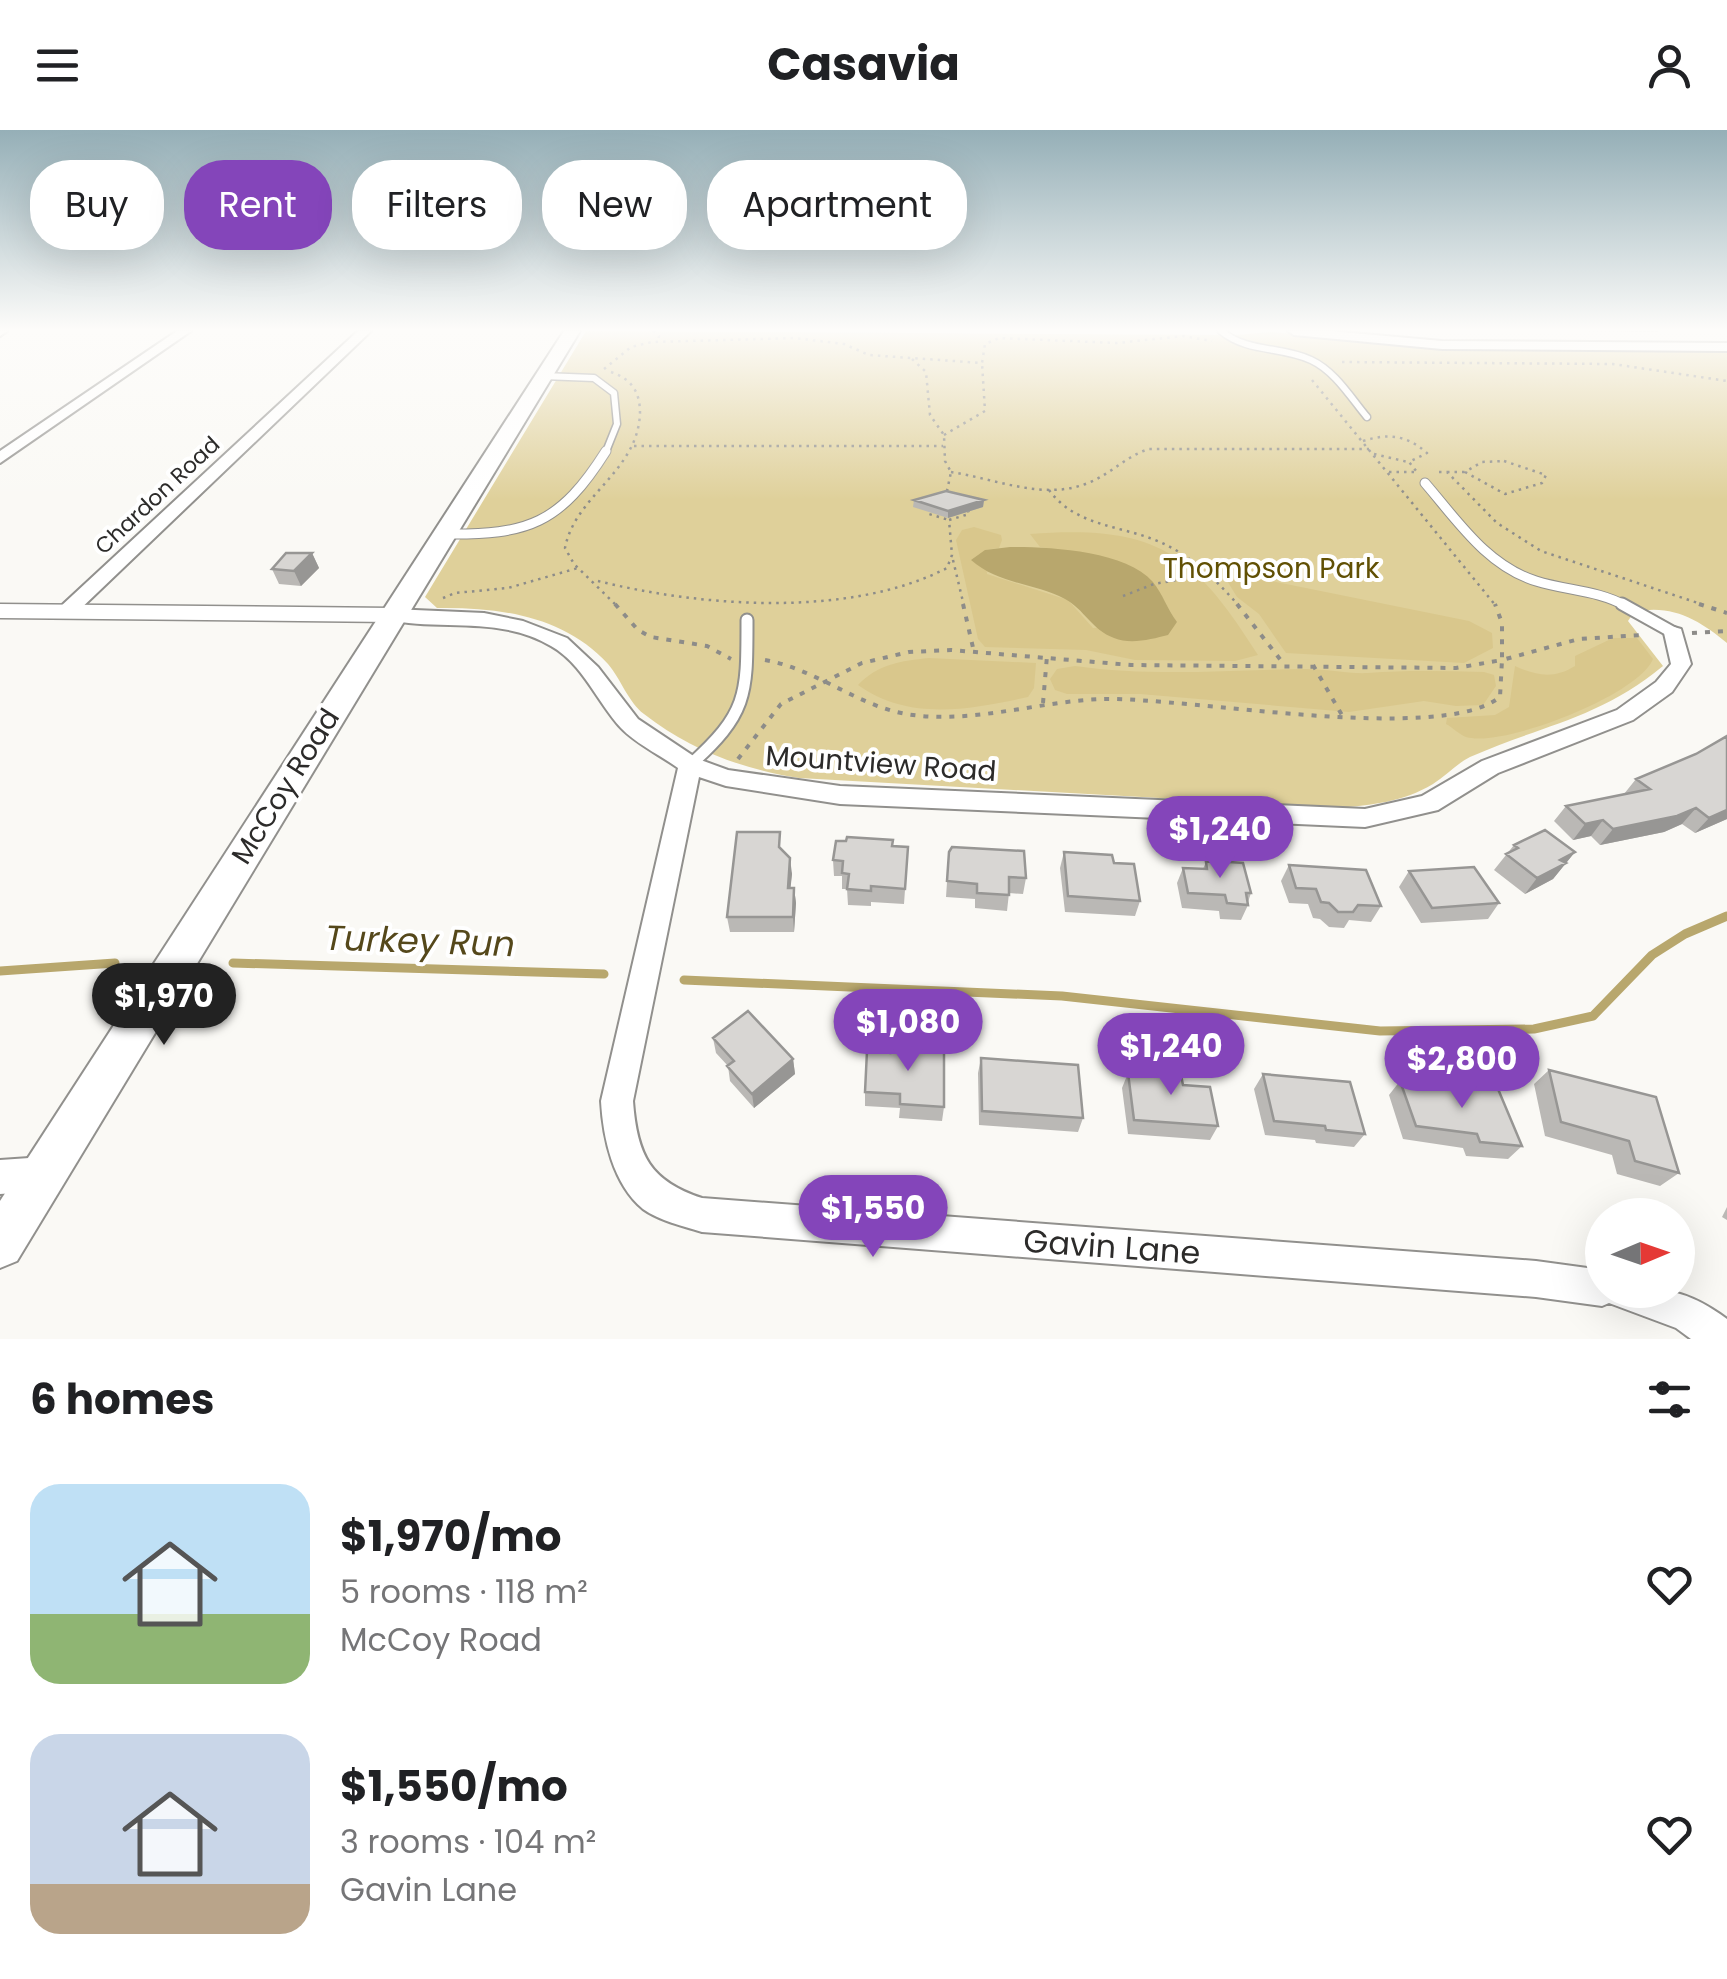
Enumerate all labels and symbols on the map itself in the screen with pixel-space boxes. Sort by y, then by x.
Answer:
street label: Chardon Road [88,429,227,561]
park label: Thompson Park [1163,549,1380,588]
street label: McCoy Road [222,701,349,872]
street label: Mountview Road [764,736,998,791]
pin: $1,240 [1139,796,1301,881]
water label: Turkey Run [324,913,516,968]
pin: $1,970 [83,963,245,1048]
pin: $1,080 [827,989,989,1074]
pin: $1,240 [1090,1013,1252,1098]
pin: $2,800 [1381,1026,1543,1111]
pin: $1,550 [792,1175,954,1260]
north arrow [1585,1198,1695,1308]
street label: Gavin Lane [1022,1218,1202,1275]

